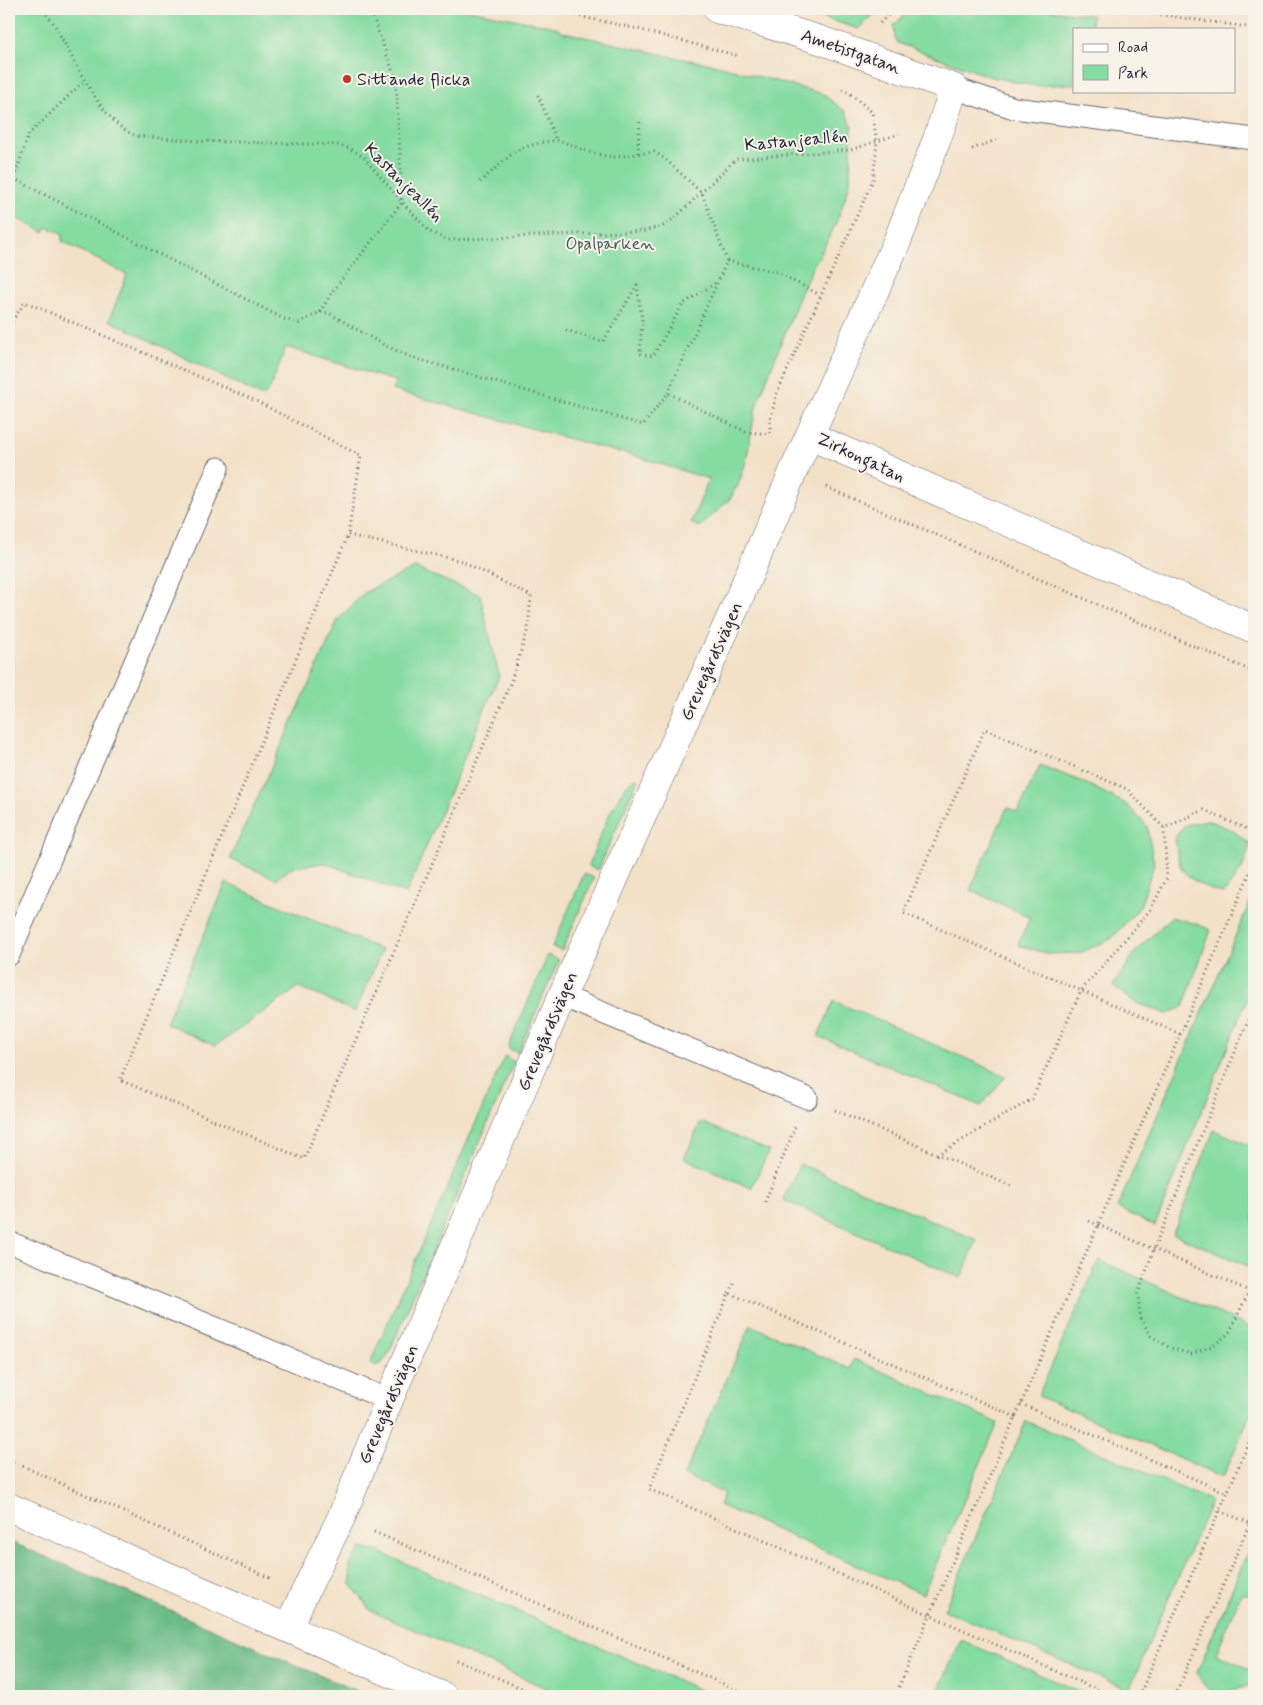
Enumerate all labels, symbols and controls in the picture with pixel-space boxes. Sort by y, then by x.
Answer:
street label: Ametistgatan [798,24,904,80]
legend [1073,28,1236,92]
text: Road [1118,38,1148,58]
text: Park [1118,64,1148,84]
place label: Sittande flicka [357,68,471,92]
marker: Sittande flicka [341,73,353,85]
street label: Kastanjeallén [744,125,849,157]
street label: Kastanjeallén [358,138,448,228]
park label: Opalparken [566,232,654,256]
street label: Zirkongatan [812,427,909,491]
street label: Grevegårdsvägen [675,598,749,725]
street label: Grevegårdsvägen [512,968,584,1095]
street label: Grevegårdsvägen [353,1341,425,1468]

